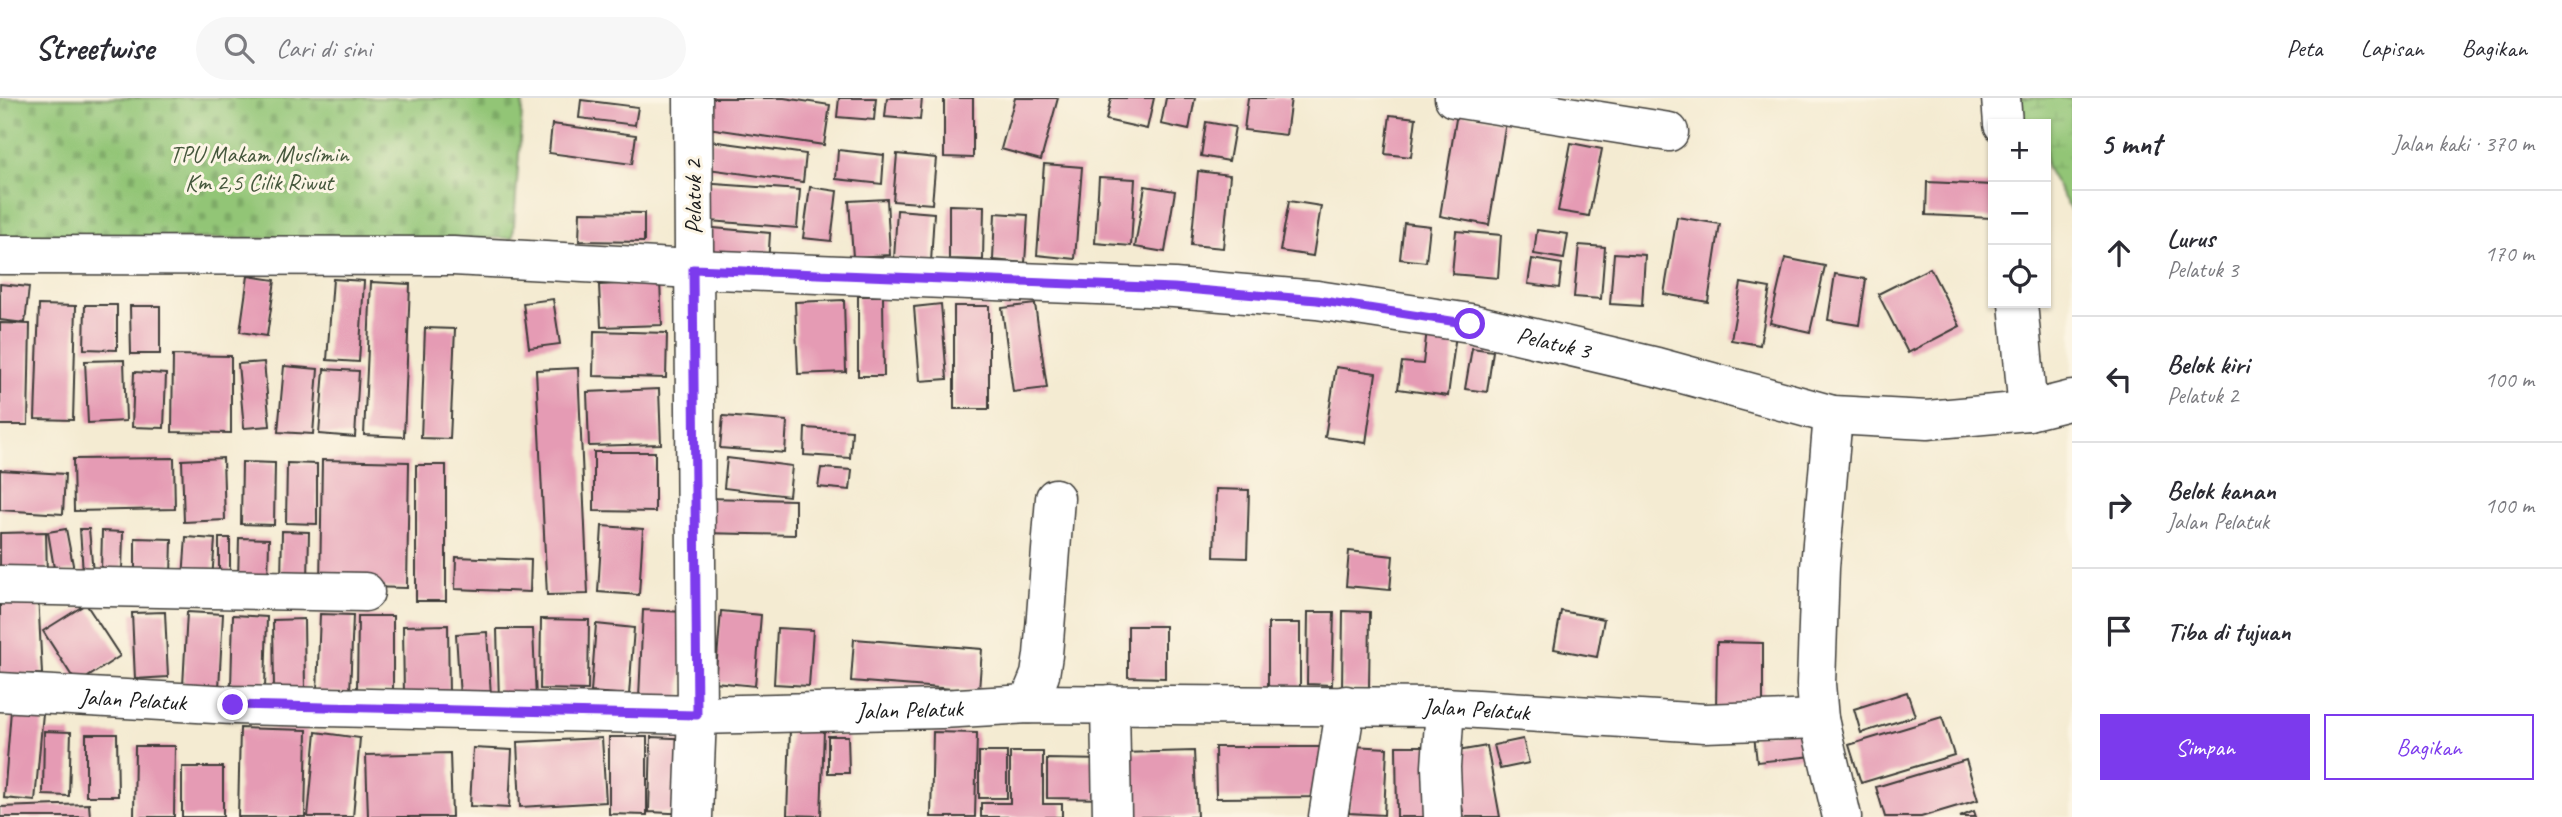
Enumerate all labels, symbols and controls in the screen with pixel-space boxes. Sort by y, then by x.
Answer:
search box [196,17,686,80]
text: Streetwise [35,27,154,69]
icon: search [220,29,258,67]
text: Cari di sini [276,32,372,65]
text: Peta [2286,33,2323,63]
text: Lapisan [2361,33,2424,63]
text: Bagikan [2462,33,2527,63]
map controls [1988,119,2051,308]
button: + [1988,119,2051,182]
text: 5 mnt [2100,125,2161,163]
text: Jalan kaki · 370 m [2392,129,2534,158]
park label: TPU Makam Muslimin Km 2,5 Cilik Riwut [169,139,350,197]
street label: Pelatuk 2 [678,158,708,234]
button: − [1988,182,2051,245]
text: Lurus [2167,222,2215,255]
icon: ahead [2100,234,2138,272]
text: 170 m [2485,239,2534,268]
button: locate [1988,245,2051,308]
text: Pelatuk 3 [2167,255,2238,284]
route start [1454,308,1485,339]
street label: Pelatuk 3 [1514,320,1596,366]
text: Belok kiri [2167,348,2249,381]
icon: left [2100,360,2138,398]
text: 100 m [2485,365,2534,394]
text: Pelatuk 2 [2167,381,2238,410]
text: Belok kanan [2167,474,2276,507]
icon: right [2100,486,2138,524]
text: 100 m [2485,491,2534,520]
text: Jalan Pelatuk [2167,507,2269,536]
icon: arrive [2100,612,2138,650]
text: Tiba di tujuan [2167,615,2291,648]
street label: Jalan Pelatuk [78,681,189,717]
route end [217,689,248,720]
street label: Jalan Pelatuk [1422,692,1533,727]
street label: Jalan Pelatuk [855,693,966,726]
button: Simpan [2100,714,2310,780]
button: Bagikan [2324,714,2534,780]

